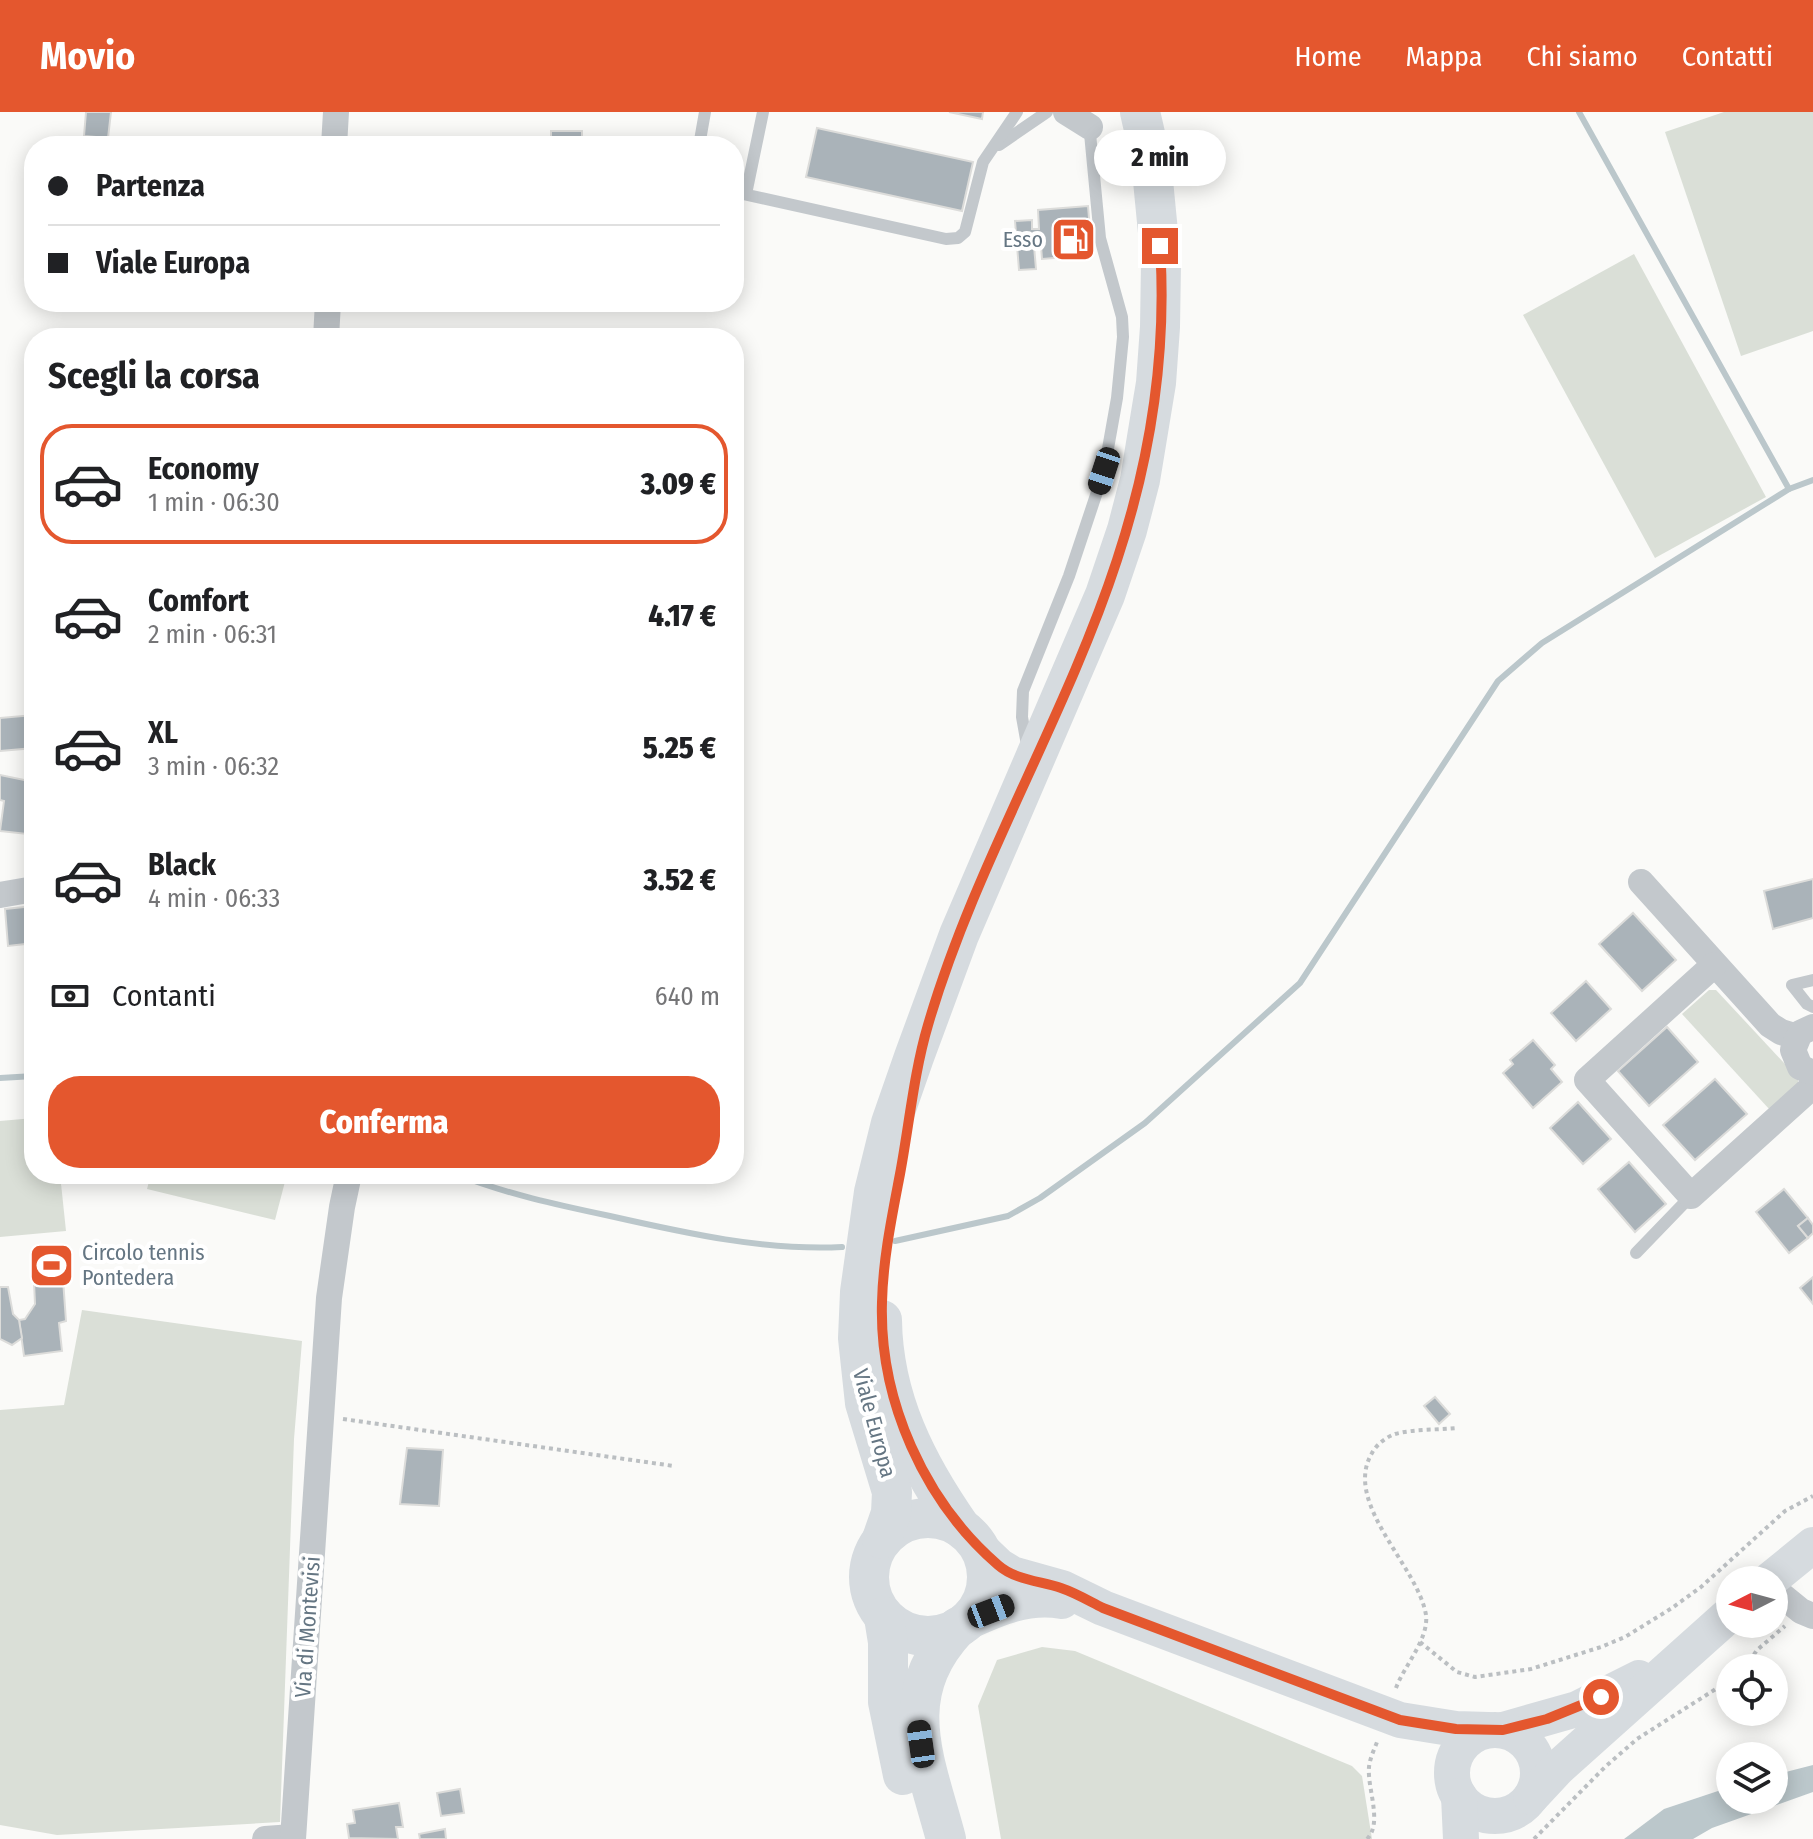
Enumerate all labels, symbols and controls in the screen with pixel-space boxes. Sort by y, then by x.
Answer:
text: Movio [40,33,135,79]
text: Home [1295,40,1362,73]
text: Mappa [1406,40,1482,73]
text: Chi siamo [1526,40,1638,73]
text: Contatti [1682,40,1773,73]
callout: 2 min [1094,130,1226,186]
text: 2 min [1131,142,1189,173]
text: Partenza [96,168,205,204]
fuel station icon: Esso [1050,215,1098,263]
place label: Esso [1003,226,1043,253]
route end [1142,228,1178,264]
text: Viale Europa [96,245,250,281]
text: Scegli la corsa [48,354,260,398]
car [1085,444,1123,498]
icon: car [52,448,124,520]
text: Economy [148,451,259,487]
text: 3.09 € [641,466,716,502]
text: 1 min · 06:30 [148,487,280,518]
icon: car [52,580,124,652]
text: Comfort [148,583,249,619]
text: 4.17 € [648,598,716,634]
text: 2 min · 06:31 [148,619,277,650]
icon: car [52,712,124,784]
text: XL [148,715,178,751]
text: 5.25 € [643,730,716,766]
text: 3 min · 06:32 [148,751,279,782]
icon: car [52,844,124,916]
text: Black [148,847,216,883]
text: 3.52 € [643,862,716,898]
text: 4 min · 06:33 [148,883,280,914]
icon: cash [48,974,92,1018]
text: Contanti [112,978,216,1014]
text: 640 m [655,981,720,1012]
button: Conferma [48,1076,720,1168]
place label: Circolo tennis Pontedera [82,1239,205,1291]
sports icon: Circolo tennis Pontedera [27,1241,75,1289]
street label: Viale Europa [847,1366,902,1480]
street label: Via di Montevisi [289,1555,326,1699]
north arrow [1716,1566,1788,1638]
map controls [1716,1566,1788,1814]
car [964,1591,1018,1631]
button: locate [1716,1654,1788,1726]
route start [1583,1679,1619,1715]
car [906,1719,936,1769]
button: layers [1716,1742,1788,1814]

